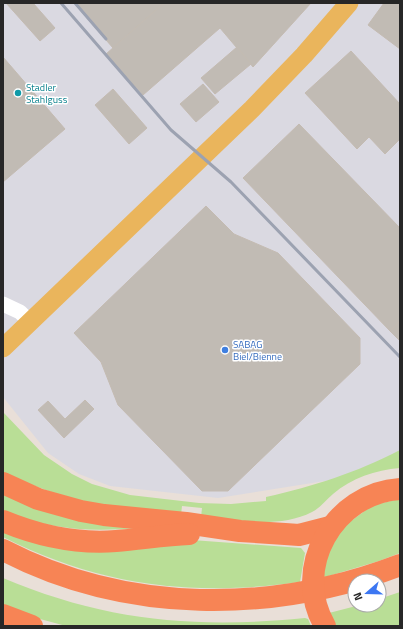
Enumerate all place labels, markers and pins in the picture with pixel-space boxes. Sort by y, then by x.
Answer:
place label: Stadler Stahlguss [26,80,68,107]
marker: Stadler Stahlguss [13,88,23,98]
place label: SABAG Biel/Bienne [233,337,282,364]
marker: SABAG Biel/Bienne [220,345,230,355]

